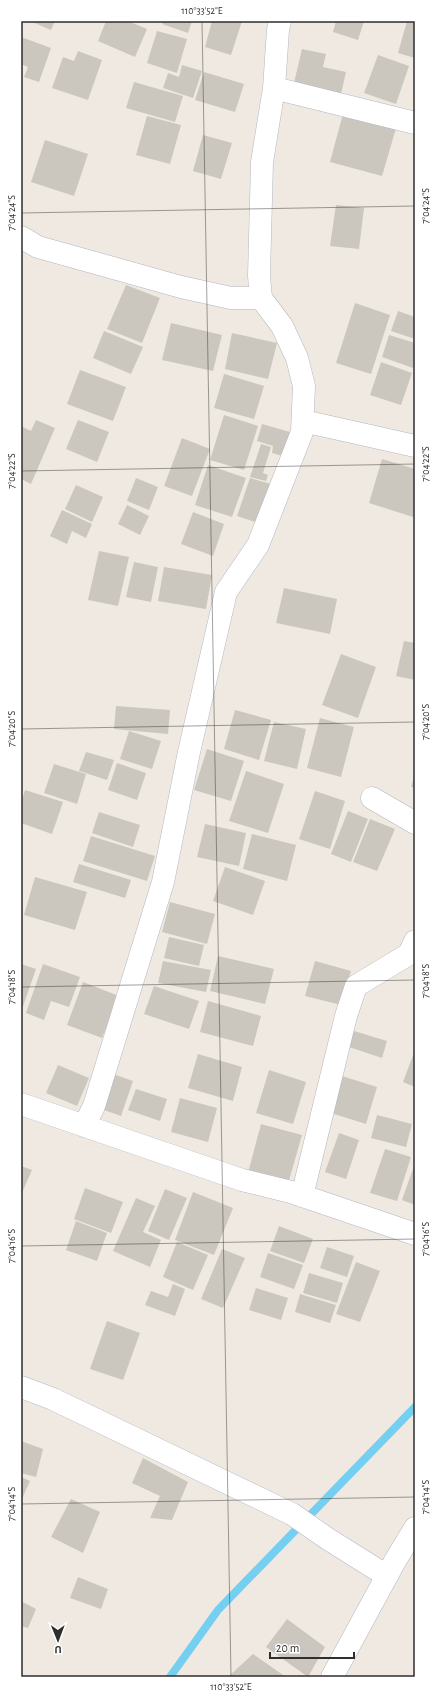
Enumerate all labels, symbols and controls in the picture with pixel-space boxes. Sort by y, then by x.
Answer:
text: 110°33'52"E [181,6,223,16]
text: 7°04'24"S [421,188,431,224]
text: 7°04'24"S [7,195,17,231]
text: 7°04'22"S [421,446,431,482]
text: 7°04'22"S [7,453,17,489]
text: 7°04'20"S [421,704,431,740]
text: 7°04'20"S [7,711,17,747]
text: 7°04'18"S [421,963,431,998]
text: 7°04'18"S [7,969,17,1004]
text: 7°04'16"S [421,1221,431,1256]
text: 7°04'16"S [7,1228,17,1263]
text: 7°04'14"S [421,1479,431,1514]
text: 7°04'14"S [7,1486,17,1521]
north arrow [38,1620,78,1660]
scale bar [270,1634,354,1660]
text: 20 m [276,1642,299,1654]
text: U [55,1644,62,1655]
text: 110°33'52"E [210,1682,252,1692]

